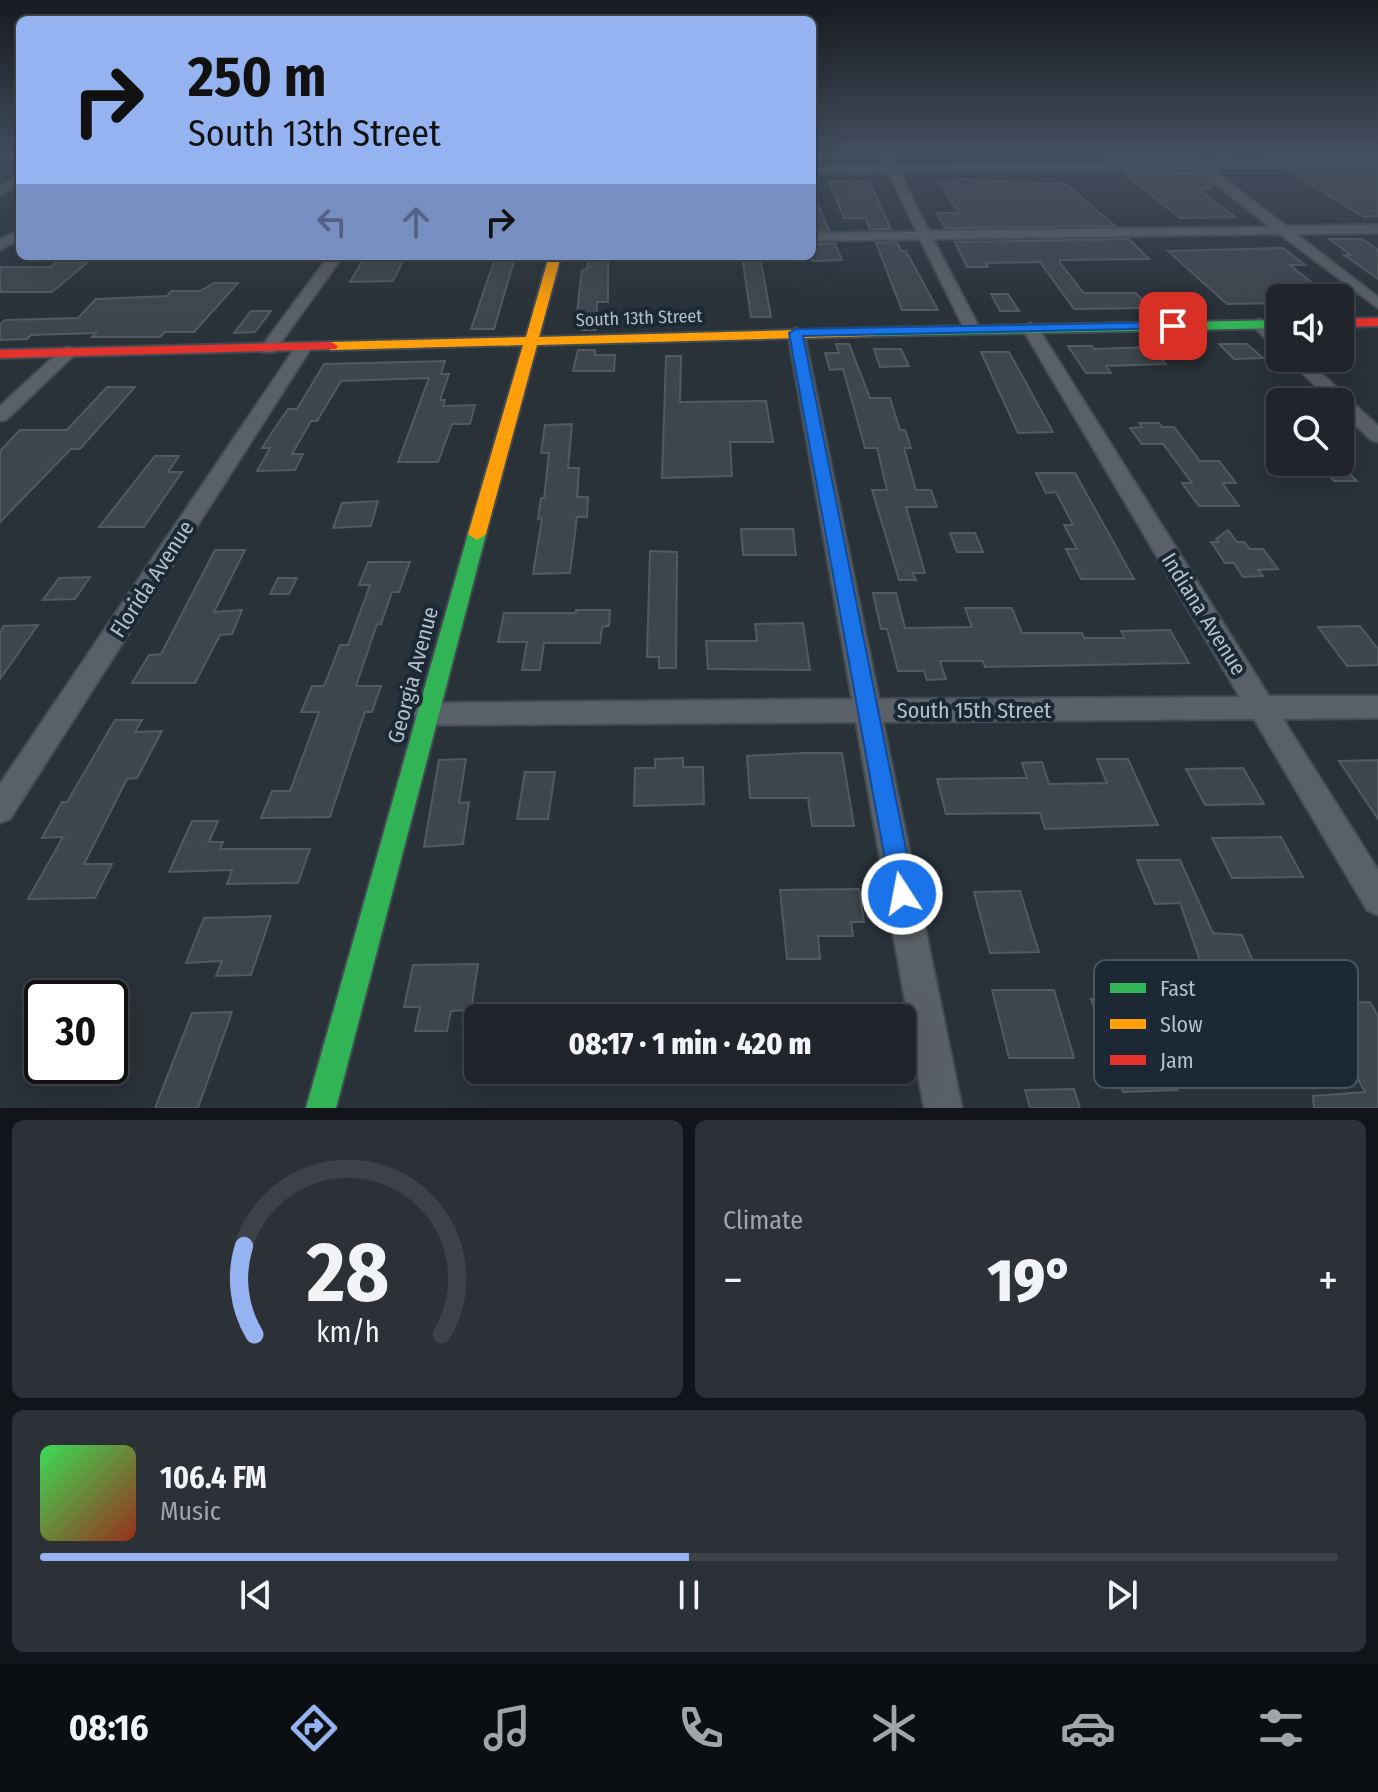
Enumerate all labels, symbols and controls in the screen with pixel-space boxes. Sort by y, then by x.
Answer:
text: 250 m [188,44,326,111]
icon: right [56,48,160,152]
text: South 13th Street [188,112,441,156]
icon: left [310,200,354,244]
icon: ahead [394,200,438,244]
icon: right [478,200,522,244]
map controls [1266,284,1354,476]
button: sound [1266,284,1354,372]
pin [1139,292,1207,360]
icon: arrive [1151,304,1195,348]
street label: South 13th Street [575,305,703,331]
button: search [1266,388,1354,476]
street label: Florida Avenue [104,516,200,642]
street label: Indiana Avenue [1156,548,1252,680]
street label: Georgia Avenue [382,604,444,746]
street label: South 15th Street [897,697,1052,724]
position arrow [860,852,944,936]
legend [1094,960,1358,1088]
text: Fast [1160,975,1196,1002]
speed limit sign: 30 [24,980,128,1084]
text: Slow [1160,1011,1203,1038]
text: 08:17 · 1 min · 420 m [569,1026,811,1062]
text: Jam [1160,1047,1194,1074]
text: Climate [723,1205,803,1236]
text: 28 [305,1223,389,1323]
text: 19° [988,1245,1073,1317]
text: − [723,1254,743,1307]
text: + [1318,1254,1338,1307]
text: km/h [316,1315,379,1350]
text: 106.4 FM [160,1460,267,1496]
text: Music [160,1496,221,1527]
icon: previous [234,1573,278,1617]
icon: pause [667,1573,711,1617]
icon: next [1100,1573,1144,1617]
icon: directions [286,1700,342,1756]
icon: music [479,1700,535,1756]
icon: phone [673,1700,729,1756]
icon: climate [866,1700,922,1756]
icon: car [1060,1700,1116,1756]
icon: filters [1253,1700,1309,1756]
text: 08:16 [69,1706,148,1750]

